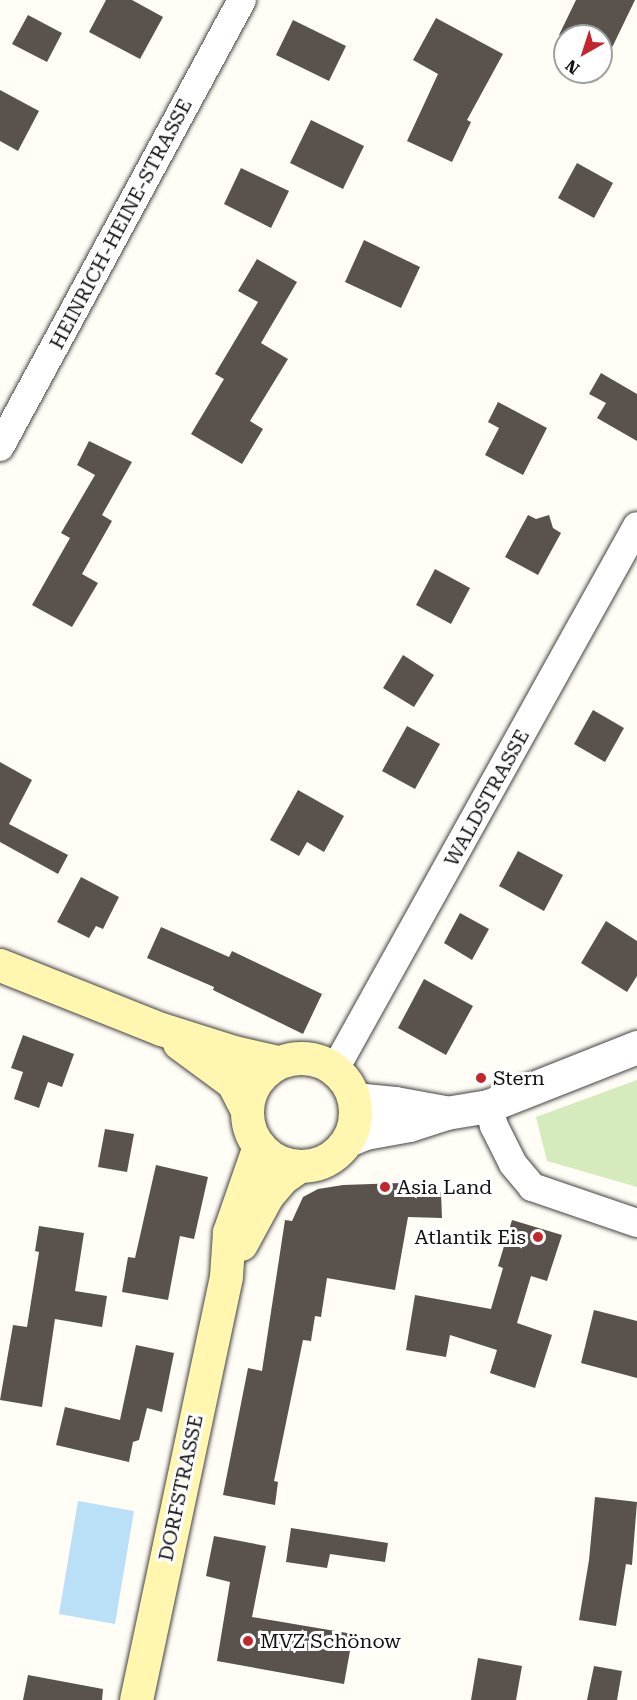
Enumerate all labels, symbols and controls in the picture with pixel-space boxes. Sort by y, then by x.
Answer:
north arrow [553,24,613,84]
text: N [562,56,583,78]
street label: HEINRICH-HEINE-STRASSE [45,95,197,353]
street label: WALDSTRASSE [439,725,535,871]
place label: Stern [493,1066,545,1090]
marker: Stern [474,1071,488,1085]
place label: Asia Land [397,1175,492,1199]
marker: Asia Land [378,1180,392,1194]
place label: Atlantik Eis [414,1225,526,1249]
marker: Atlantik Eis [531,1230,545,1244]
street label: DORFSTRASSE [154,1413,208,1563]
place label: MVZ Schönow [260,1629,401,1653]
marker: MVZ Schönow [241,1634,255,1648]

